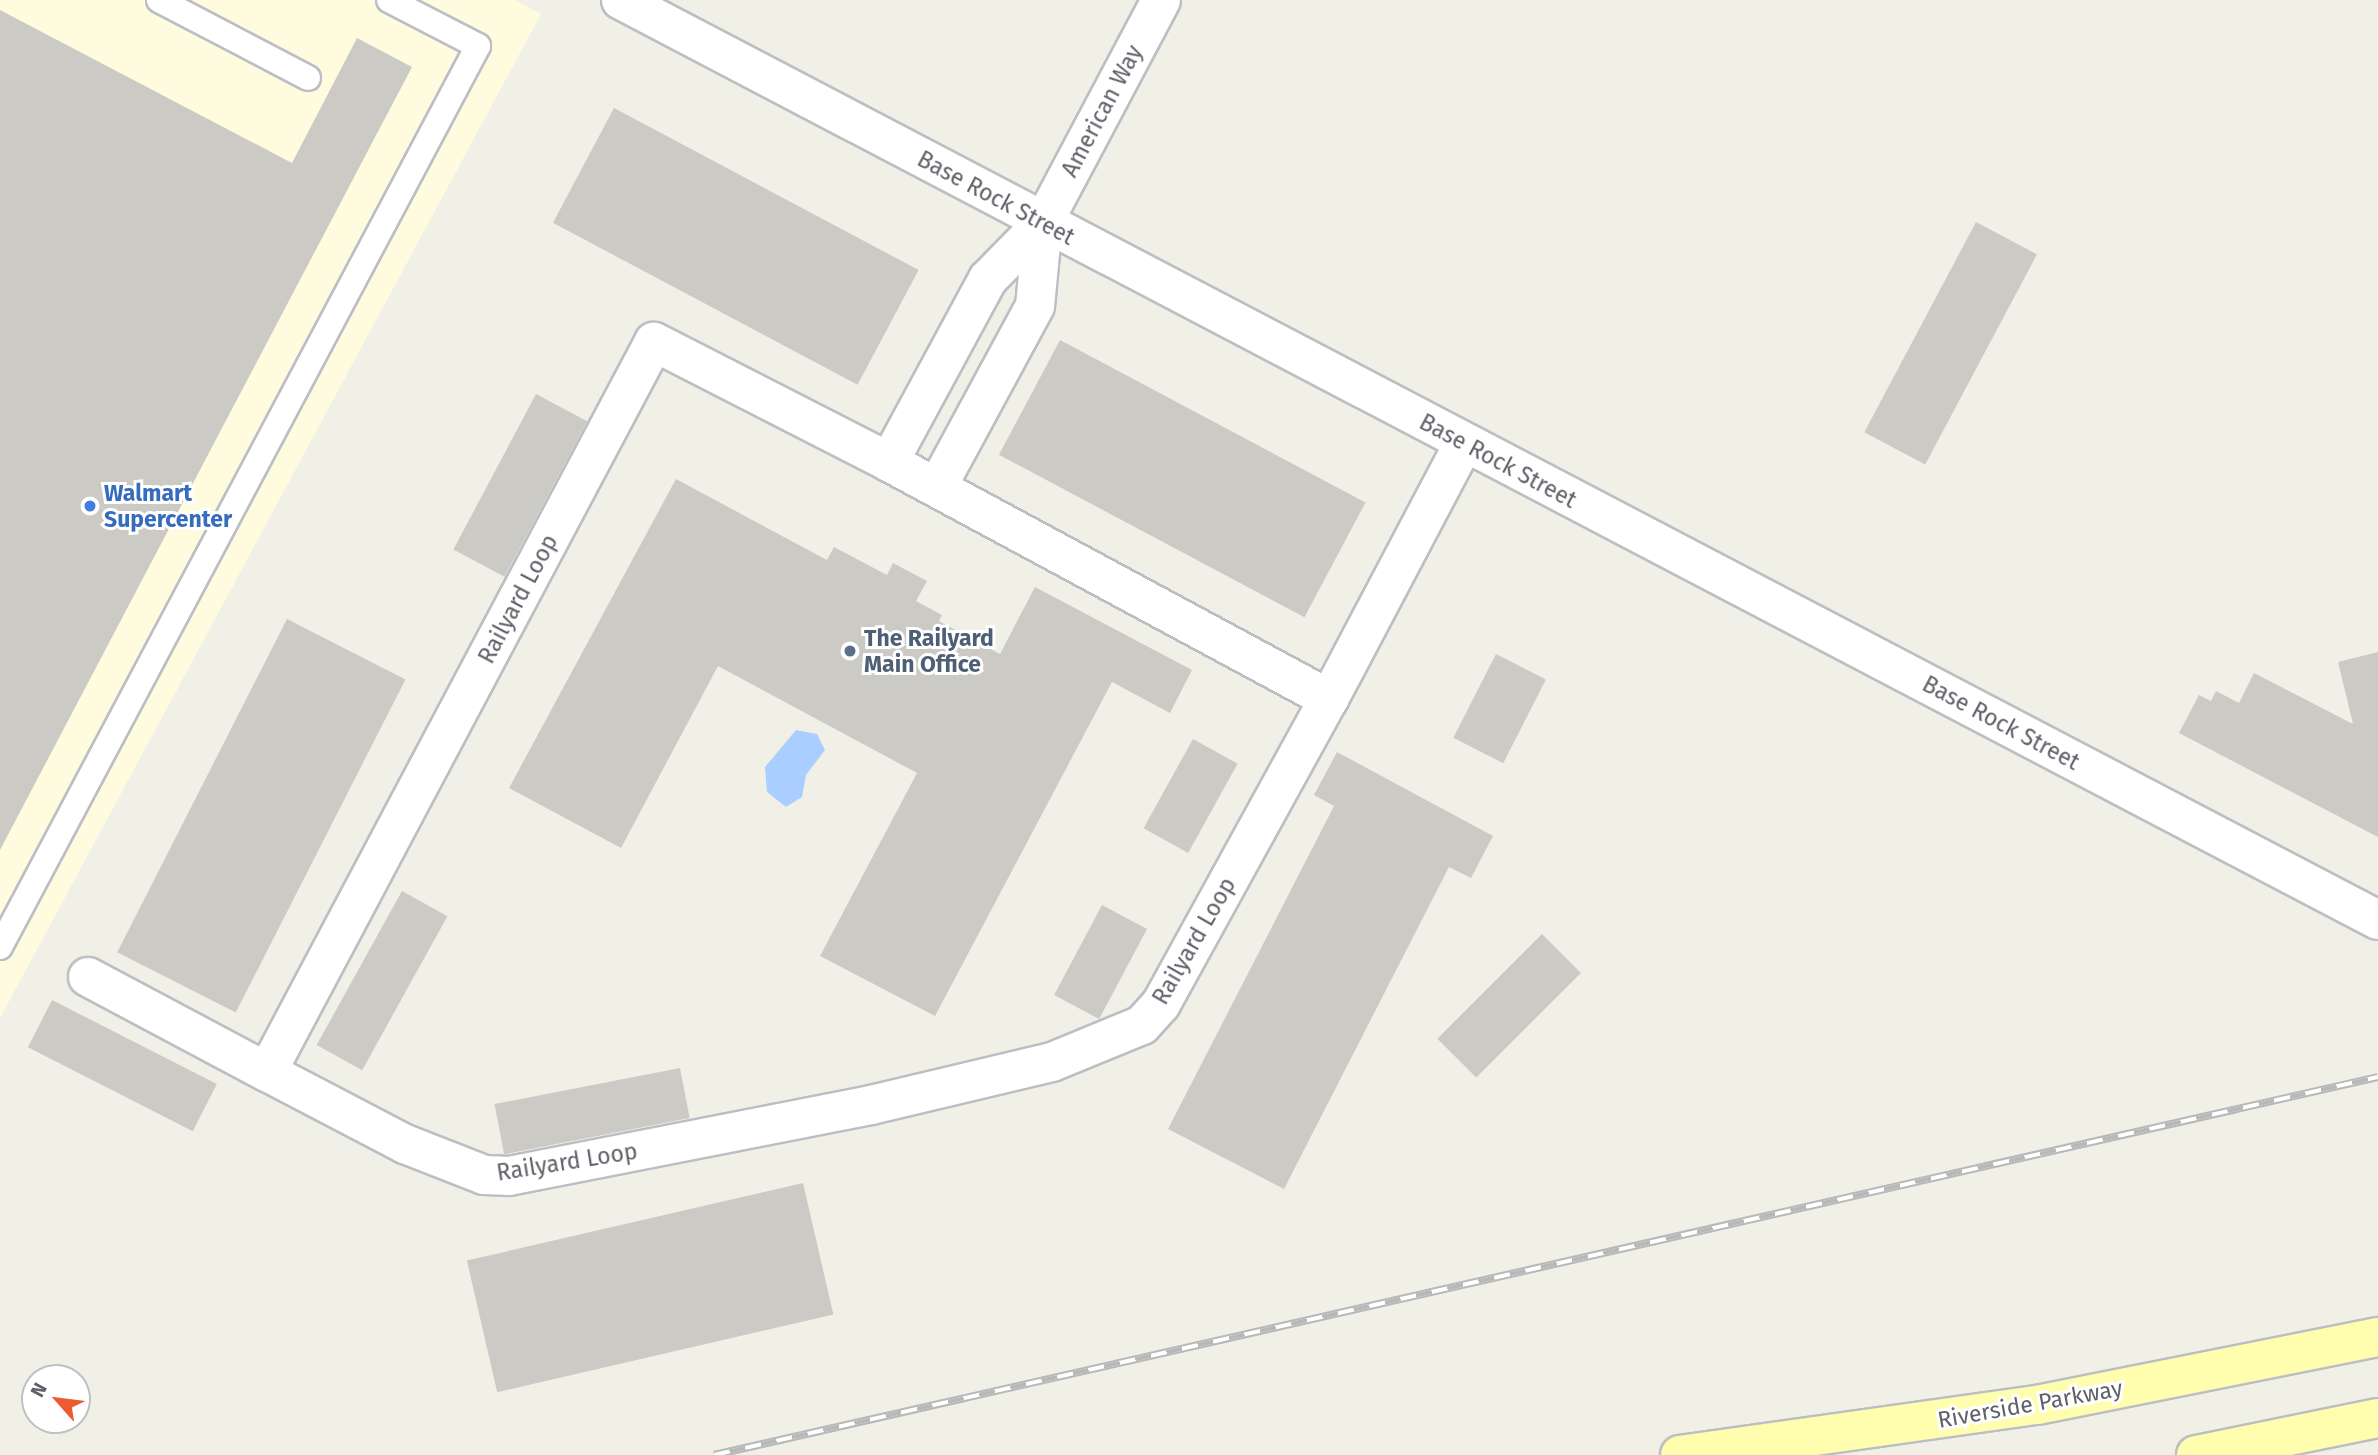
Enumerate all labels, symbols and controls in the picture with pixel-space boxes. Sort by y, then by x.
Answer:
street label: American Way [1056,40,1148,182]
street label: Base Rock Street [913,145,1079,251]
street label: Base Rock Street [1415,408,1581,514]
place label: Walmart Supercenter [104,479,232,533]
marker: Walmart Supercenter [82,498,98,514]
street label: Railyard Loop [472,530,564,668]
place label: The Railyard Main Office [864,624,994,678]
marker: The Railyard Main Office [842,643,858,659]
street label: Base Rock Street [1918,670,2084,776]
street label: Railyard Loop [1147,873,1241,1009]
street label: Railyard Loop [495,1137,639,1187]
north arrow [21,1364,91,1434]
street label: Riverside Parkway [1935,1374,2125,1434]
text: N [26,1379,52,1401]

